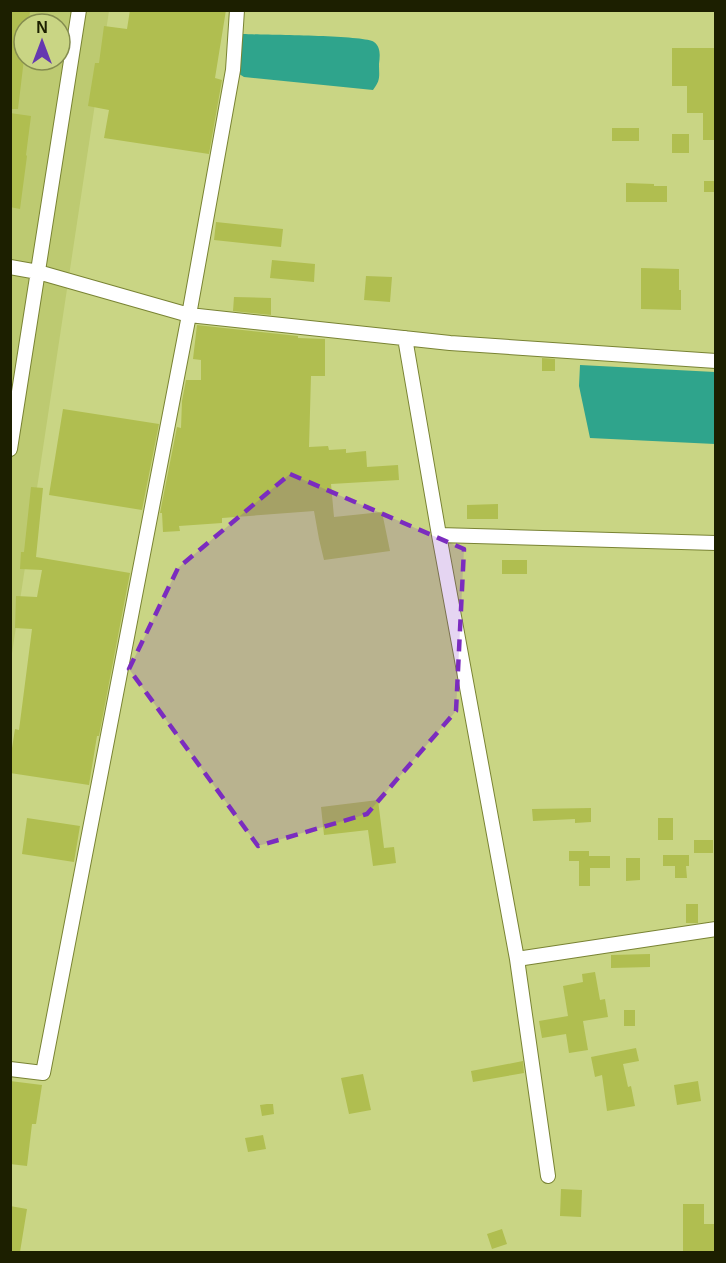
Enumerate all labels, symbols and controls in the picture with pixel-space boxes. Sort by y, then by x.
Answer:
north arrow [12,12,72,72]
text: N [36,19,48,36]

